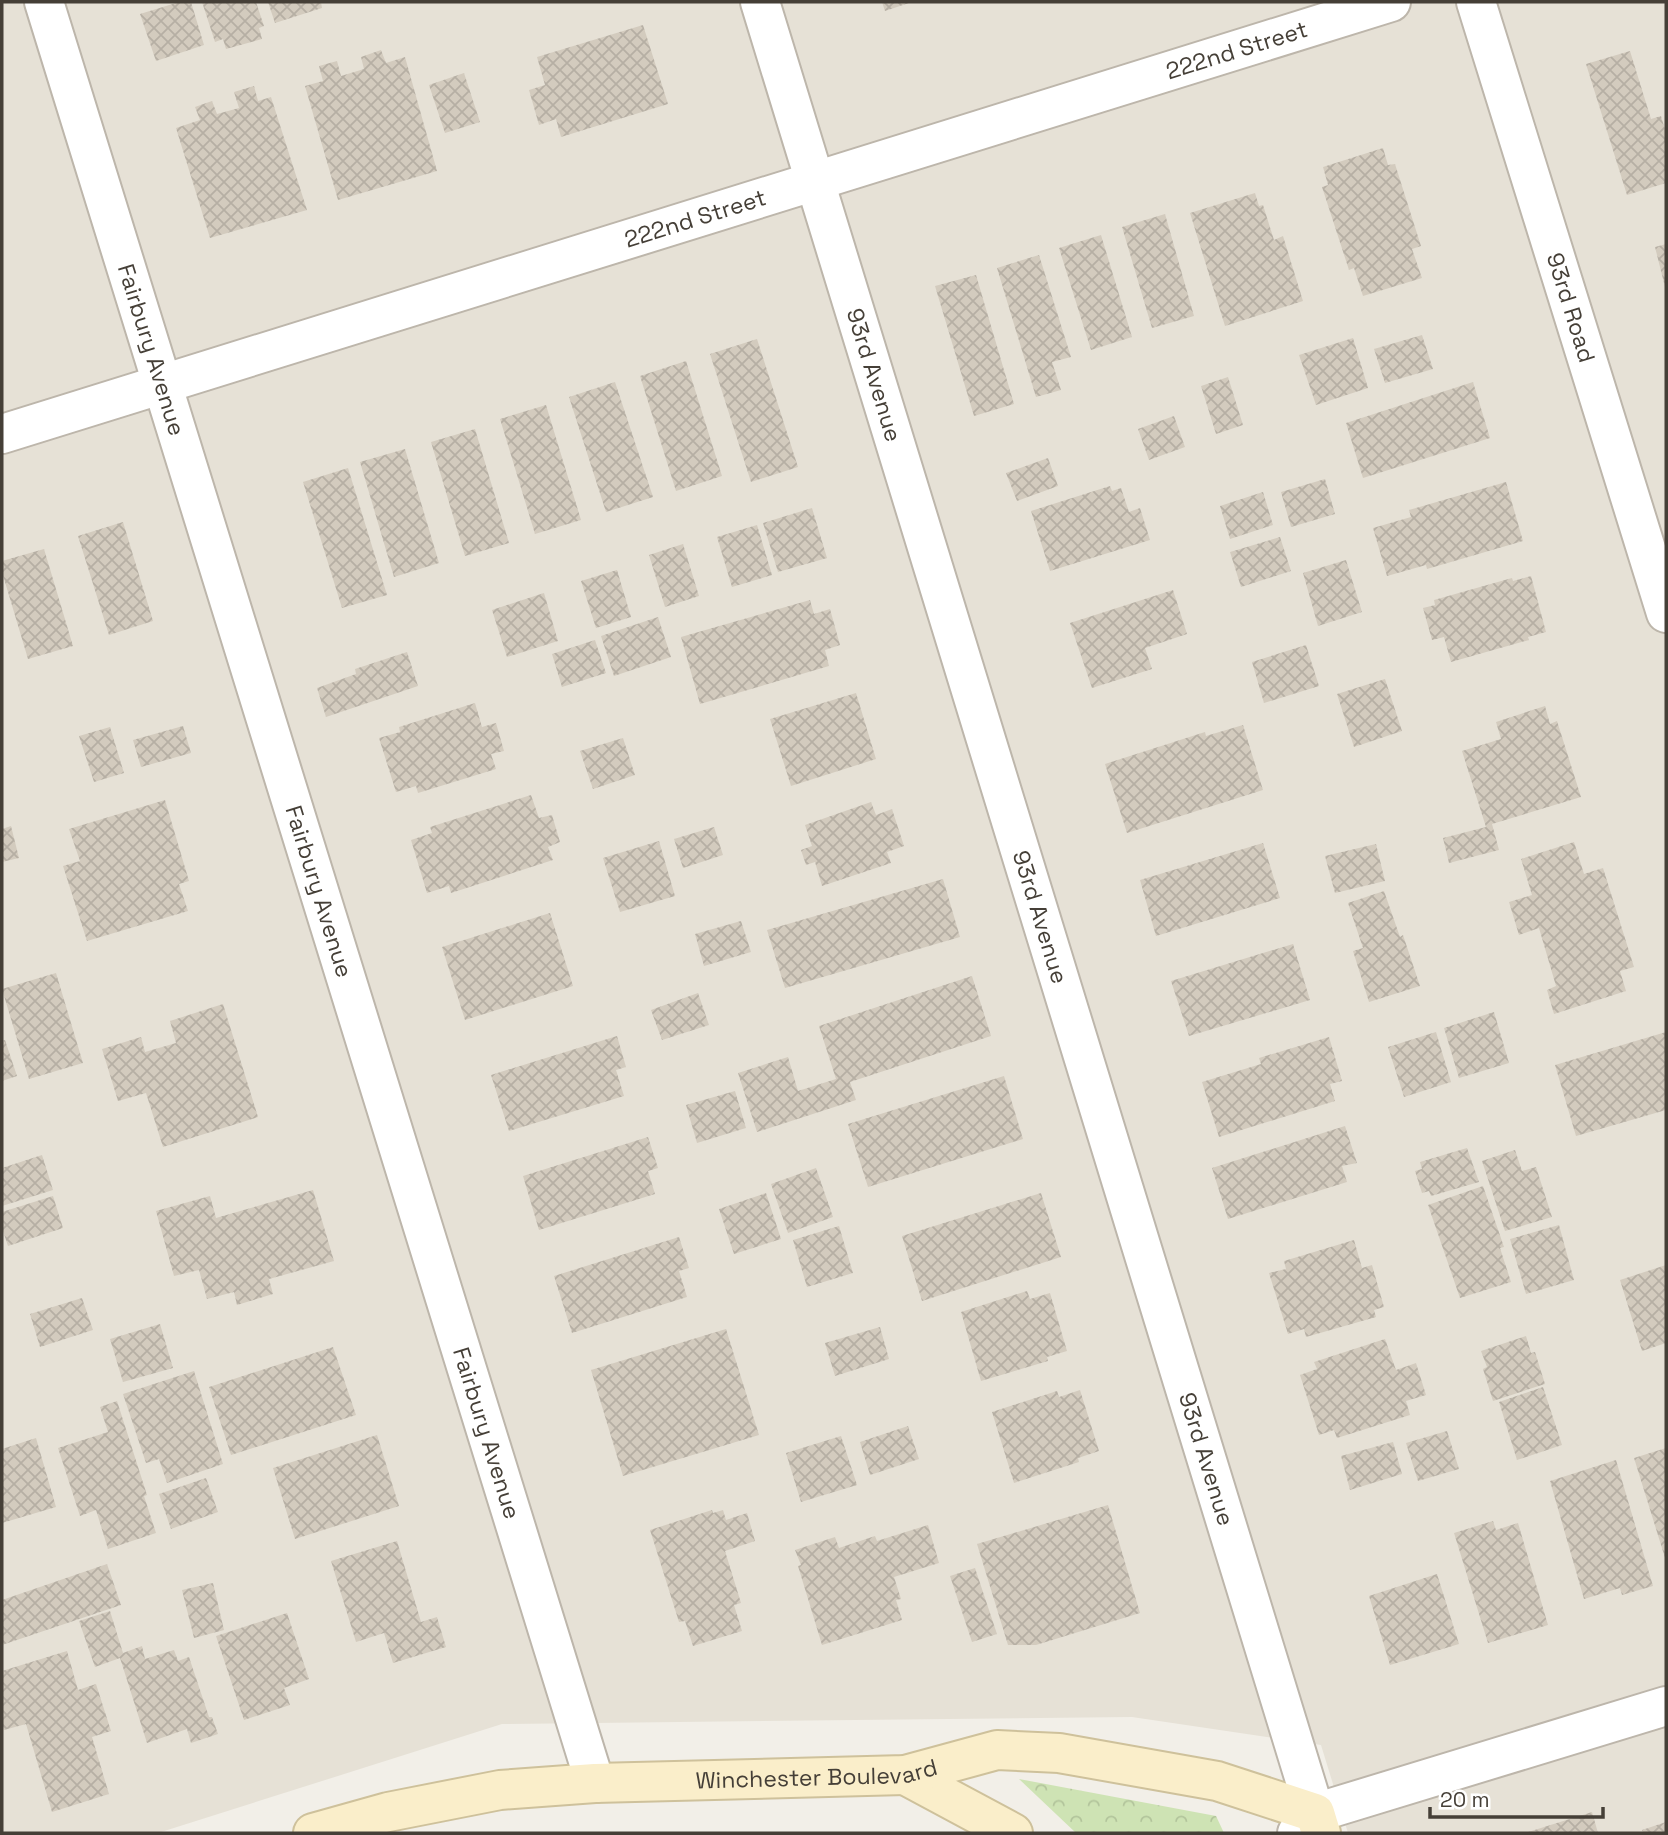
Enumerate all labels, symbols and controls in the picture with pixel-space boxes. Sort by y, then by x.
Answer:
street label: 222nd Street [1162,14,1311,86]
street label: 222nd Street [621,182,770,255]
street label: 93rd Road [1540,249,1602,366]
street label: Fairbury Avenue [111,260,192,439]
street label: 93rd Avenue [840,305,909,445]
street label: Fairbury Avenue [278,802,360,981]
street label: 93rd Avenue [1006,847,1075,987]
street label: Fairbury Avenue [446,1343,527,1523]
street label: 93rd Avenue [1172,1389,1241,1529]
street label: Winchester Boulevard [695,1752,941,1795]
scale bar [1430,1776,1603,1820]
text: 20 m [1440,1786,1490,1813]

